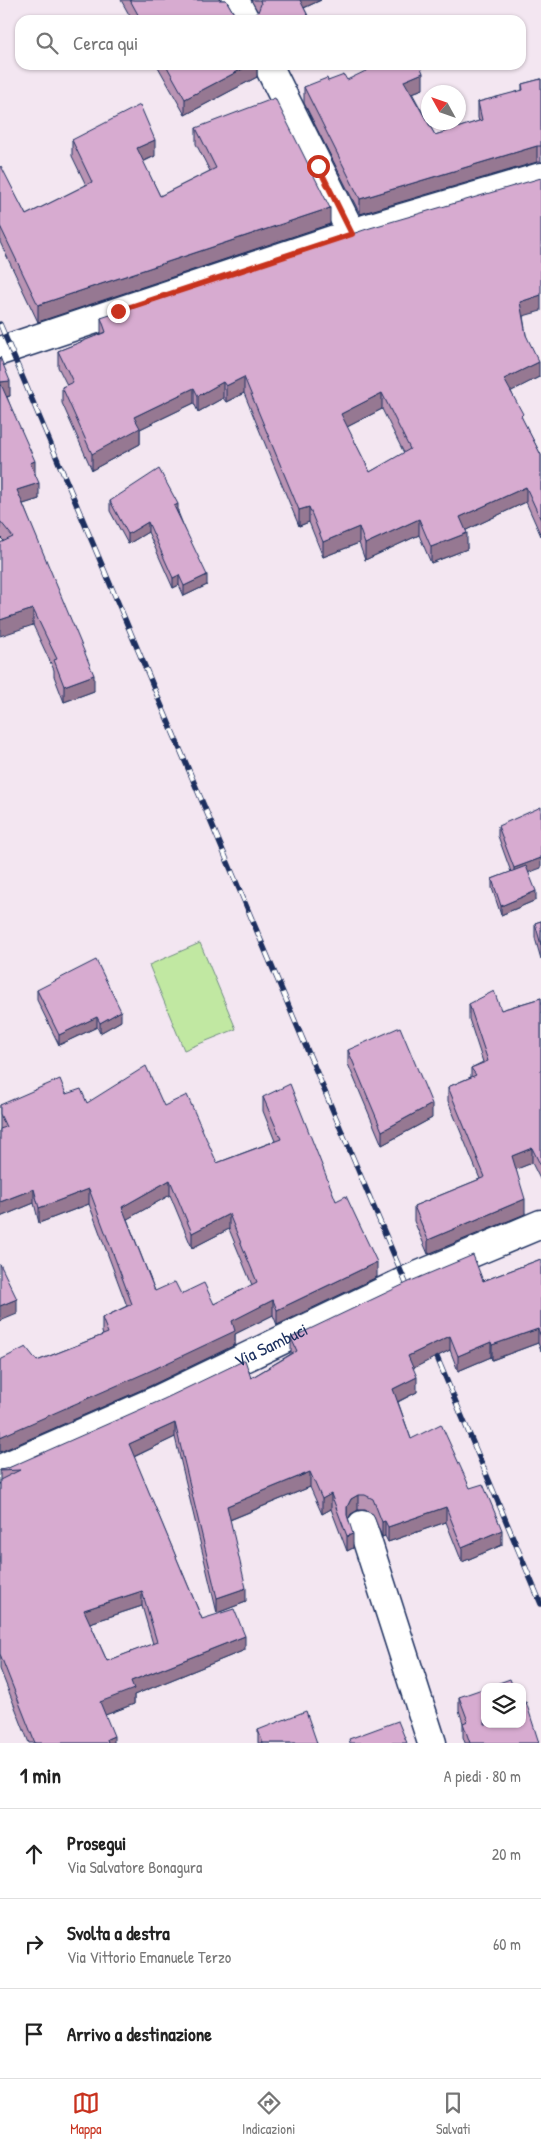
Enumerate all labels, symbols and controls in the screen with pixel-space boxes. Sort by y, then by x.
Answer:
search box [15,15,526,70]
icon: search [33,29,61,57]
text: Cerca qui [73,30,138,56]
north arrow [421,85,466,130]
route start [307,155,330,178]
route end [107,300,130,323]
street label: Via Sambuci [230,1317,312,1373]
map controls [481,1683,526,1728]
button: layers [481,1683,526,1728]
text: 1 min [20,1761,61,1790]
text: A piedi · 80 m [444,1765,521,1787]
text: Prosegui [67,1830,126,1856]
icon: ahead [20,1840,48,1868]
text: 20 m [492,1843,521,1865]
text: Via Salvatore Bonagura [67,1856,202,1878]
text: Svolta a destra [67,1920,170,1946]
icon: right [20,1930,48,1958]
text: 60 m [493,1933,521,1955]
text: Via Vittorio Emanuele Terzo [67,1946,231,1968]
icon: arrive [20,2020,48,2048]
text: Arrivo a destinazione [67,2021,212,2047]
tab: Mappa [70,2089,102,2138]
tab: Indicazioni [242,2089,295,2138]
tab: Salvati [436,2089,471,2138]

